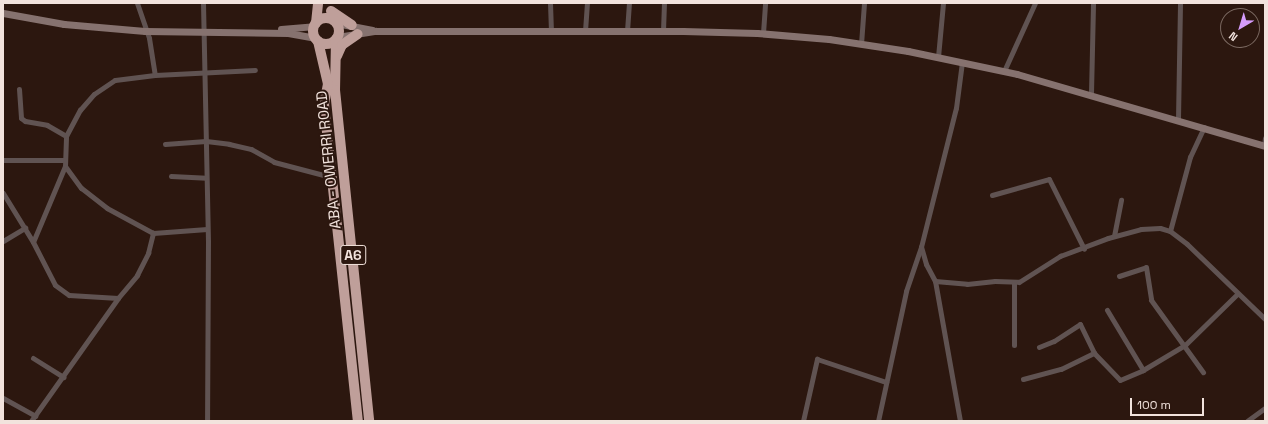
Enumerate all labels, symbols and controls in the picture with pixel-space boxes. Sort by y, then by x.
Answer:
north arrow [1220,8,1260,48]
text: N [1226,29,1240,44]
street label: ABA - OWERRI ROAD [312,89,344,231]
road number: A6 [340,243,366,267]
scale bar [1132,390,1206,416]
text: 100 m [1137,397,1171,413]

